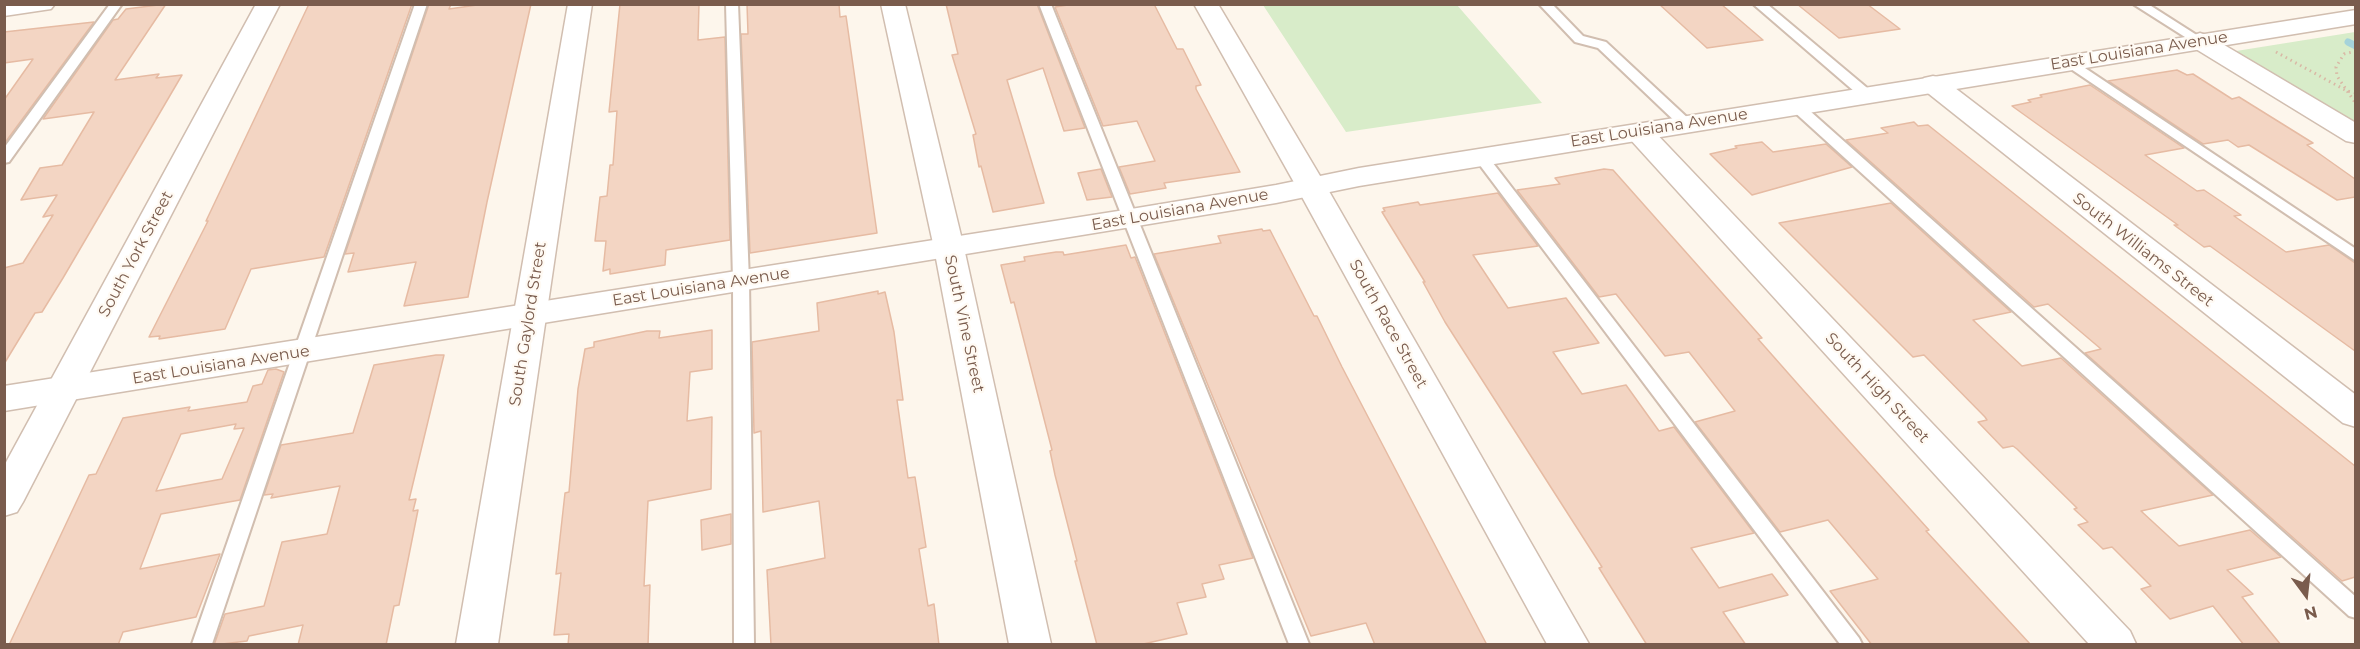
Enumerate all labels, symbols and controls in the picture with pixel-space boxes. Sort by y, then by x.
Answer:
street label: East Louisiana Avenue [2049,27,2229,75]
street label: East Louisiana Avenue [1569,104,1749,152]
street label: East Louisiana Avenue [1090,185,1270,235]
street label: South York Street [95,188,177,320]
street label: South Williams Street [2069,189,2217,311]
street label: South Gaylord Street [506,240,550,408]
street label: South Vine Street [940,253,988,395]
street label: South Race Street [1345,256,1431,392]
street label: East Louisiana Avenue [611,263,791,311]
street label: South High Street [1821,329,1933,447]
street label: East Louisiana Avenue [131,341,311,389]
north arrow [2276,565,2336,625]
text: N [2302,602,2319,624]

